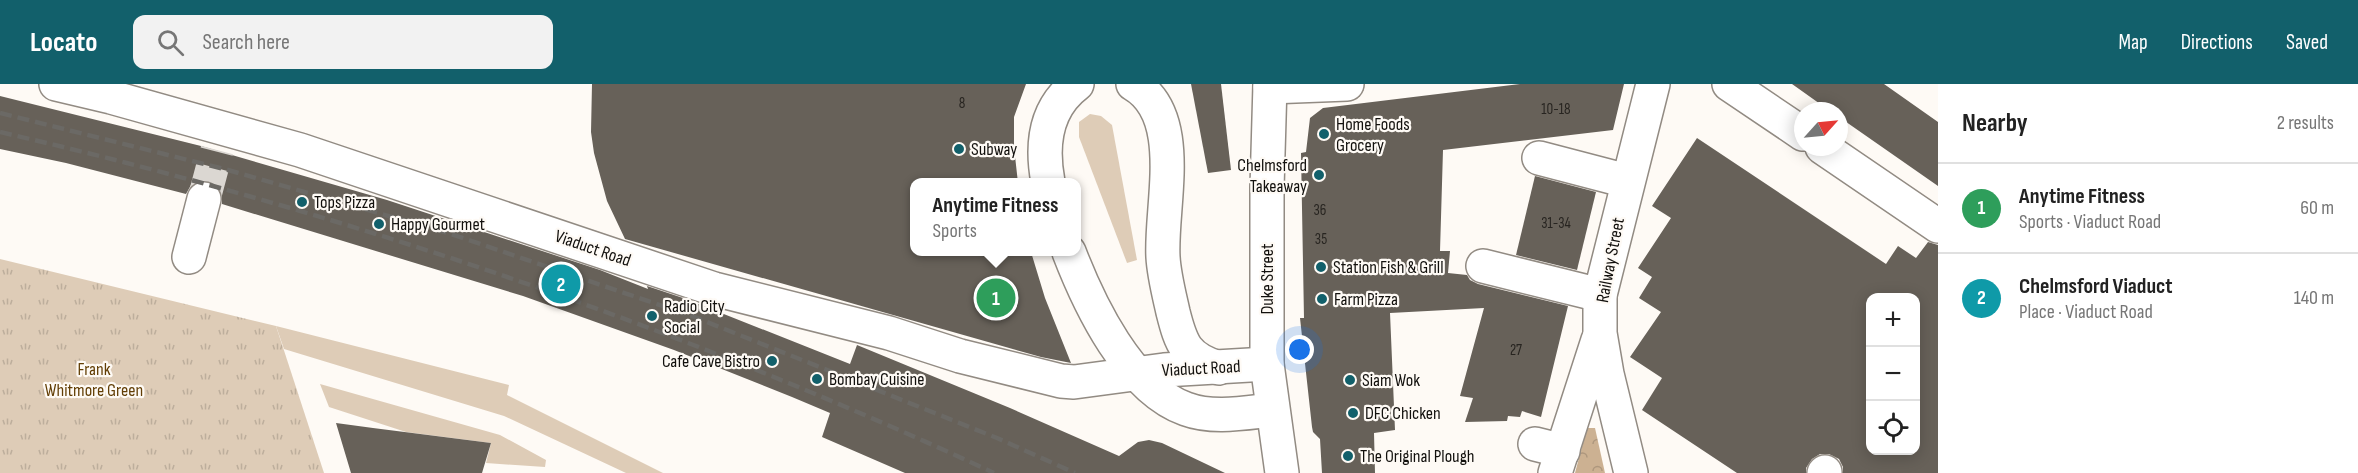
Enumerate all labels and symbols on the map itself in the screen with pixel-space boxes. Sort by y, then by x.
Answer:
house number: 8 [959,94,965,113]
house number: 10-18 [1541,100,1571,119]
north arrow [1794,102,1848,156]
place label: Home Foods Grocery [1336,114,1410,156]
marker: Home Foods Grocery [1317,127,1331,141]
place label: Subway [971,139,1017,160]
marker: Subway [952,142,966,156]
place label: Chelmsford Takeaway [1237,155,1307,197]
marker: Chelmsford Takeaway [1312,168,1326,182]
place label: Tops Pizza [314,192,375,213]
marker: Tops Pizza [295,195,309,209]
house number: 36 [1314,201,1326,220]
place label: Happy Gourmet [391,214,486,235]
house number: 31-34 [1541,214,1571,233]
street label: Railway Street [1592,215,1629,304]
marker: Happy Gourmet [372,217,386,231]
street label: Viaduct Road [552,226,634,271]
house number: 35 [1315,230,1327,249]
street label: Duke Street [1257,243,1278,315]
place label: Station Fish & Grill [1333,257,1444,278]
marker: Station Fish & Grill [1314,260,1328,274]
pin: 2 [542,262,580,306]
pin: 1 [976,276,1016,320]
place label: Farm Pizza [1334,289,1398,310]
marker: Farm Pizza [1315,292,1329,306]
place label: Radio City Social [664,296,725,338]
marker: Radio City Social [645,309,659,323]
your location [1285,335,1314,364]
house number: 27 [1510,341,1522,360]
place label: Cafe Cave Bistro [662,351,760,372]
marker: Cafe Cave Bistro [765,354,779,368]
street label: Viaduct Road [1161,356,1241,381]
park label: Frank Whitmore Green [45,359,143,401]
place label: Bombay Cuisine [829,369,924,390]
place label: Siam Wok [1362,370,1420,391]
marker: Bombay Cuisine [810,372,824,386]
marker: Siam Wok [1343,373,1357,387]
place label: DFC Chicken [1365,403,1441,424]
marker: DFC Chicken [1346,406,1360,420]
place label: The Original Plough [1360,446,1475,467]
marker: The Original Plough [1341,449,1355,463]

